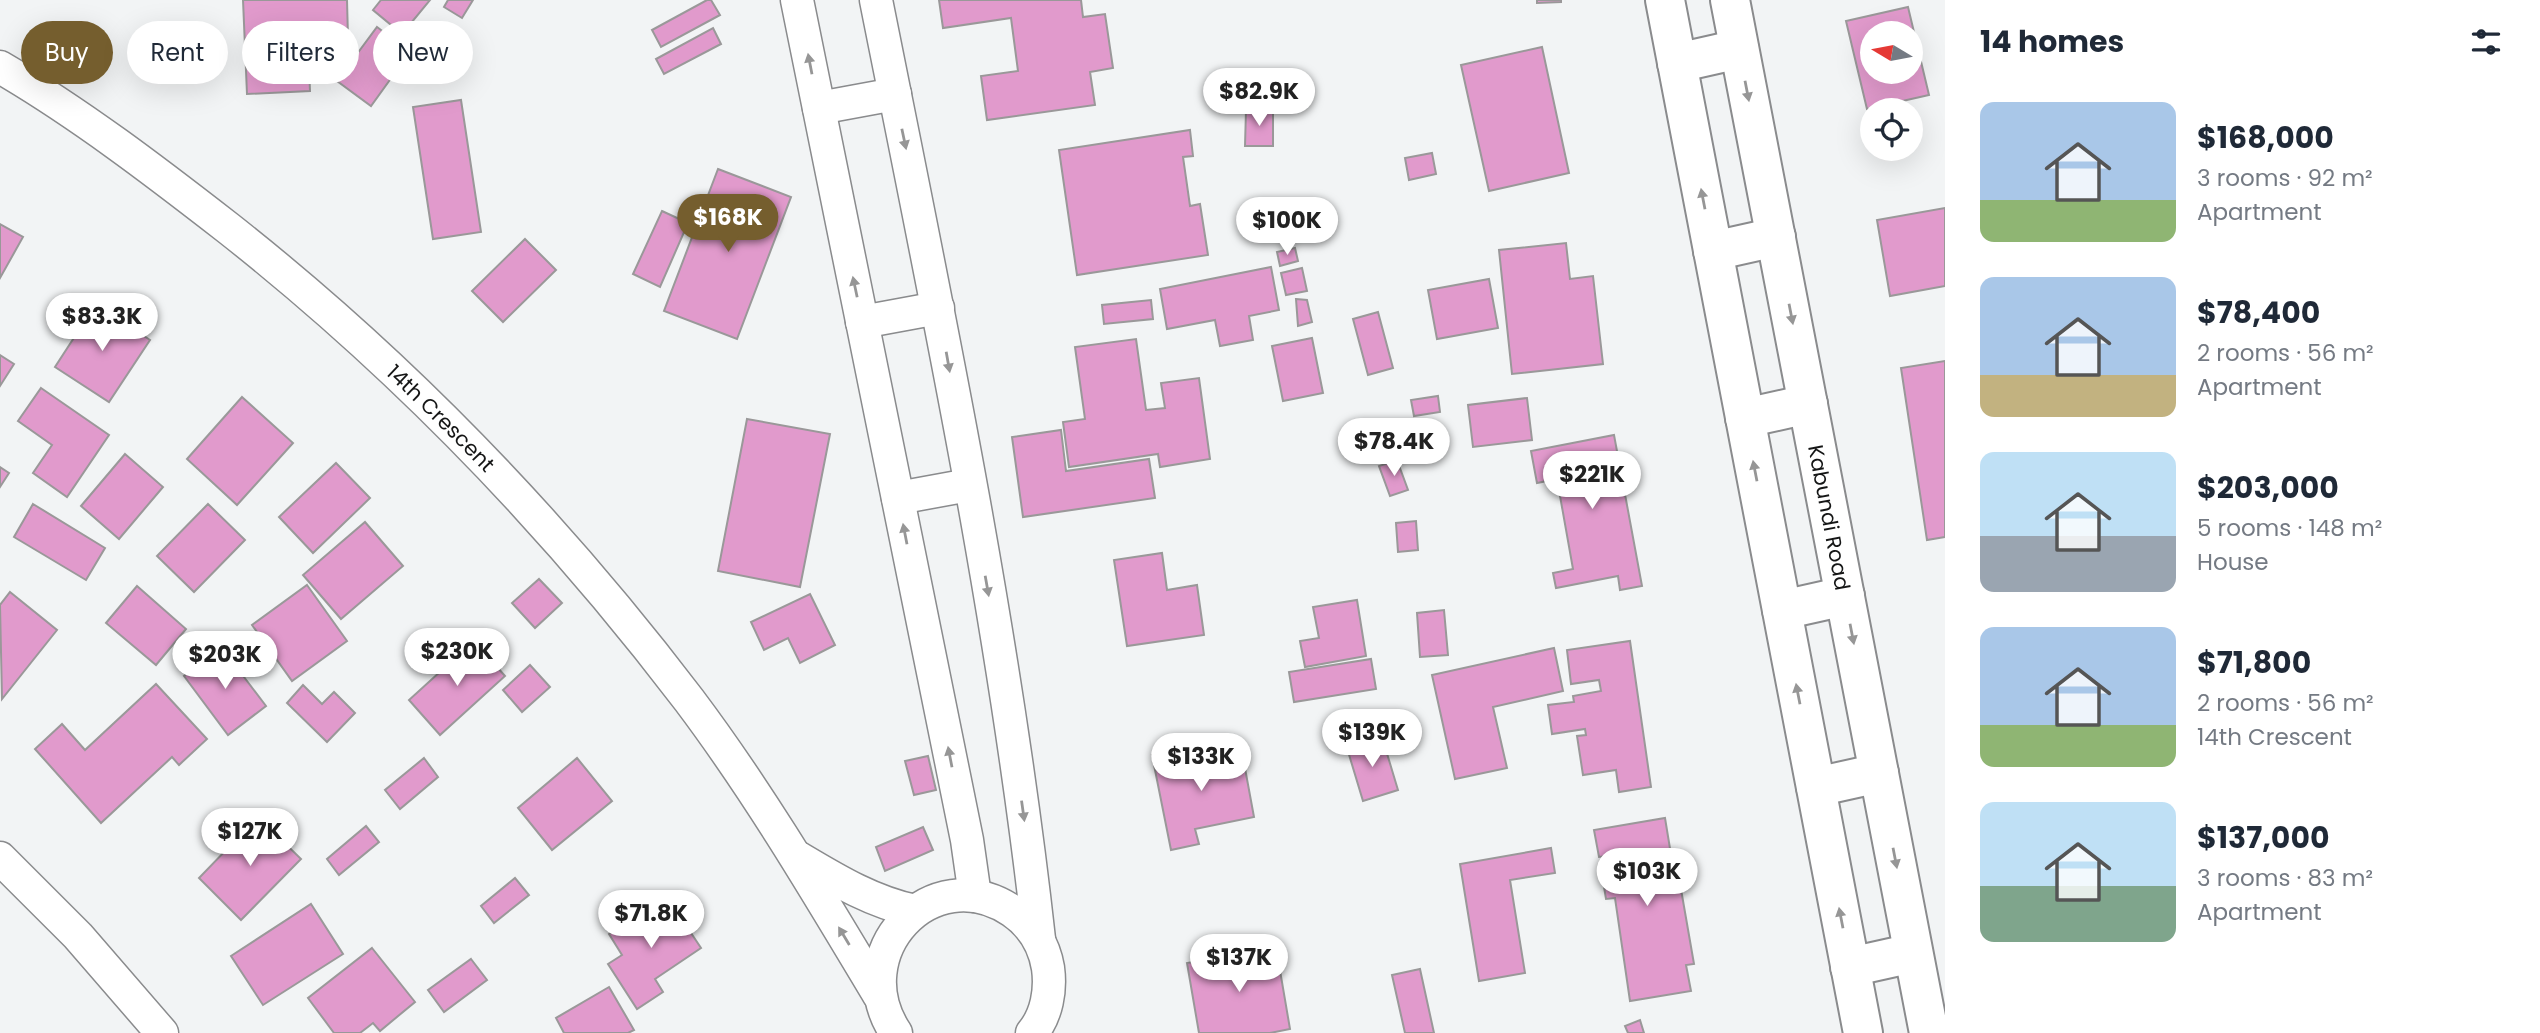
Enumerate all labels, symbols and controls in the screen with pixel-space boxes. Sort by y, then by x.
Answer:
text: 14 homes [1980,20,2124,63]
chip: Buy [21,21,113,84]
chip: Rent [127,21,228,84]
chip: Filters [242,21,359,84]
chip: New [373,21,473,84]
north arrow [1860,21,1923,84]
map controls [1860,21,1923,161]
icon: filters [2467,23,2505,61]
one-way arrow [804,53,815,75]
pin: $82.9K [1202,68,1316,128]
text: $82.9K [1219,75,1299,107]
one-way arrow [1742,80,1753,102]
button: locate [1860,98,1923,161]
text: $168,000 [2197,116,2334,159]
one-way arrow [899,128,910,150]
icon: home [2036,130,2120,214]
text: 3 rooms · 92 m² [2197,162,2373,194]
one-way arrow [1698,188,1709,210]
pin: $168K [679,194,777,254]
text: Apartment [2197,196,2322,228]
pin: $100K [1238,198,1336,257]
text: $168K [693,201,763,233]
text: $100K [1252,204,1322,236]
one-way arrow [849,276,860,298]
text: $78,400 [2197,291,2320,334]
pin: $83.3K [45,294,159,353]
text: $83.3K [62,300,142,332]
one-way arrow [1785,303,1796,325]
icon: home [2036,305,2120,389]
text: 2 rooms · 56 m² [2197,337,2374,369]
one-way arrow [943,351,954,373]
street label: 14th Crescent [381,358,502,478]
text: Apartment [2197,371,2322,403]
pin: $78.4K [1337,419,1451,478]
text: $78.4K [1354,425,1434,457]
street label: Kabundi Road [1801,442,1858,593]
pin: $221K [1543,452,1641,511]
text: $221K [1559,458,1625,490]
one-way arrow [1750,460,1761,482]
text: $203,000 [2197,466,2339,509]
icon: home [2036,480,2120,564]
text: 5 rooms · 148 m² [2197,512,2382,544]
one-way arrow [899,523,910,545]
text: House [2197,546,2269,578]
one-way arrow [982,575,993,597]
one-way arrow [1847,623,1858,645]
pin: $230K [408,628,506,688]
pin: $203K [176,632,274,691]
text: $230K [420,635,494,667]
text: $203K [188,638,262,670]
text: $71,800 [2197,641,2311,684]
icon: home [2036,655,2120,739]
one-way arrow [1793,683,1804,705]
text: 2 rooms · 56 m² [2197,687,2374,719]
pin: $139K [1323,710,1421,769]
text: $139K [1338,716,1406,748]
text: 14th Crescent [2197,721,2352,753]
pin: $133K [1152,734,1250,793]
text: $133K [1167,740,1235,772]
one-way arrow [945,746,956,768]
one-way arrow [1018,800,1029,822]
pin: $127K [201,808,299,868]
text: $127K [217,815,283,847]
text: $137,000 [2197,816,2330,859]
icon: home [2036,830,2120,914]
one-way arrow [1890,847,1901,869]
pin: $103K [1598,848,1696,908]
text: $103K [1613,855,1681,887]
text: 3 rooms · 83 m² [2197,862,2373,894]
pin: $71.8K [594,890,708,950]
text: Apartment [2197,896,2322,928]
text: $71.8K [614,897,688,929]
one-way arrow [1835,907,1846,929]
one-way arrow [837,927,850,946]
pin: $137K [1190,934,1288,994]
text: $137K [1206,941,1272,973]

